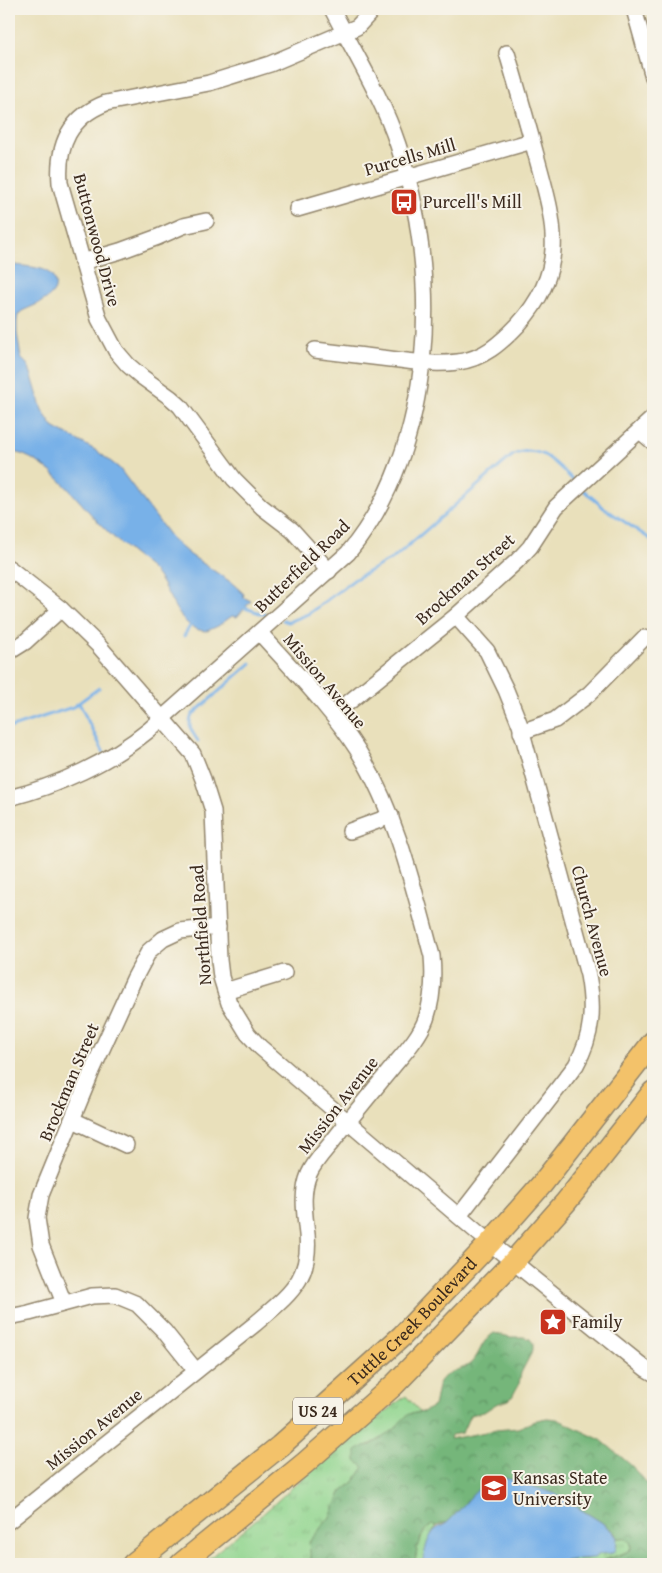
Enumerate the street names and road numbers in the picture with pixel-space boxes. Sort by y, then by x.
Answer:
street label: Purcells Mill [361,131,459,182]
street label: Buttonwood Drive [67,170,128,309]
street label: Butterfield Road [248,513,356,618]
street label: Brockman Street [409,526,521,631]
street label: Mission Avenue [277,627,374,734]
street label: Church Avenue [565,862,620,979]
street label: Northfield Road [183,864,218,986]
street label: Brockman Street [31,1018,106,1145]
street label: Mission Avenue [291,1050,384,1159]
street label: Tuttle Creek Boulevard [341,1251,483,1392]
street label: Mission Avenue [39,1381,148,1476]
road number: US 24 [293,1398,343,1424]

